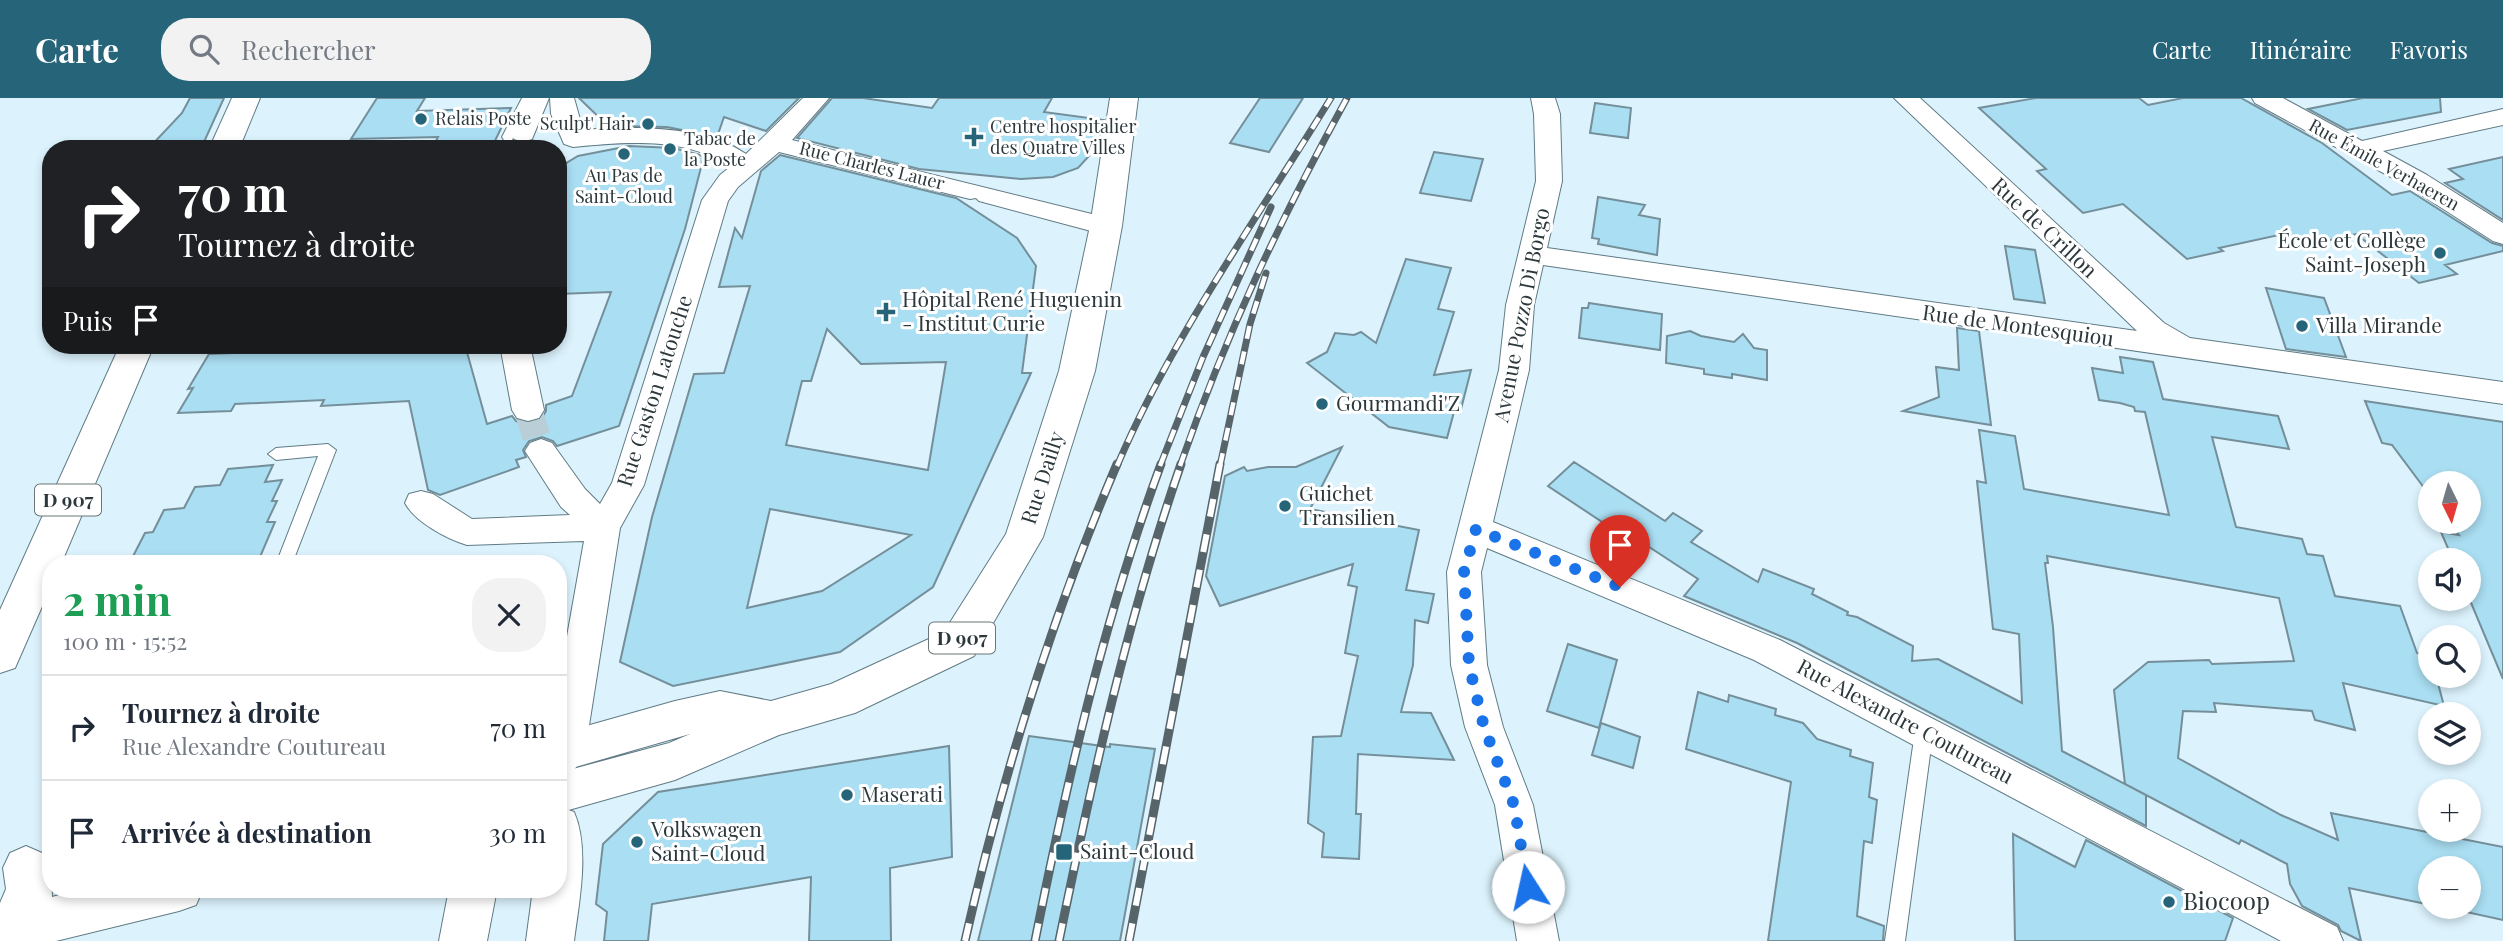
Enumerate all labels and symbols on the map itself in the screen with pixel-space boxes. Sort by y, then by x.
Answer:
place label: Relais Poste [435,106,531,130]
marker: Relais Poste [413,111,429,127]
place label: Sculpt' Hair [540,111,634,135]
street label: Rue Émile Verhaeren [2305,113,2464,216]
place label: Centre hospitalier des Quatre Villes [990,114,1136,159]
marker: Sculpt' Hair [640,116,656,132]
place label: Tabac de la Poste [684,126,756,171]
marker: Centre hospitalier des Quatre Villes [964,127,984,147]
street label: Rue Charles Lauer [797,135,947,195]
marker: Tabac de la Poste [662,141,678,157]
marker: Au Pas de Saint-Cloud [616,146,632,162]
place label: Au Pas de Saint-Cloud [575,163,674,208]
street label: Rue de Crillon [1986,170,2105,283]
street label: Avenue Pozzo Di Borgo [1485,205,1555,425]
place label: École et Collège Saint-Joseph [2277,225,2427,277]
marker: École et Collège Saint-Joseph [2432,245,2448,261]
place label: Hôpital René Huguenin - Institut Curie [902,284,1123,336]
street label: Rue Gaston Latouche [609,291,697,490]
street label: Rue de Montesquiou [1921,297,2116,351]
marker: Hôpital René Huguenin - Institut Curie [876,302,896,322]
place label: Villa Mirande [2315,310,2442,338]
marker: Villa Mirande [2294,318,2310,334]
place label: Gourmandi'Z [1336,388,1460,416]
marker: Gourmandi'Z [1314,396,1330,412]
street label: Rue Dailly [1013,427,1069,527]
north arrow [2418,471,2482,534]
place label: Guichet Transilien [1299,478,1396,530]
road number: D 907 [35,484,101,516]
marker: Guichet Transilien [1277,498,1293,514]
pin [1590,515,1650,587]
road number: D 907 [929,622,995,653]
street label: Rue Alexandre Coutureau [1793,651,2019,789]
place label: Maserati [861,779,943,807]
marker: Maserati [839,787,855,803]
place label: Volkswagen Saint-Cloud [650,814,766,866]
marker: Volkswagen Saint-Cloud [629,834,645,850]
place label: Saint-Cloud [1080,836,1195,864]
marker: Saint-Cloud [1054,842,1074,862]
position arrow [1491,850,1565,924]
place label: Biocoop [2183,884,2270,916]
marker: Biocoop [2161,894,2177,910]

